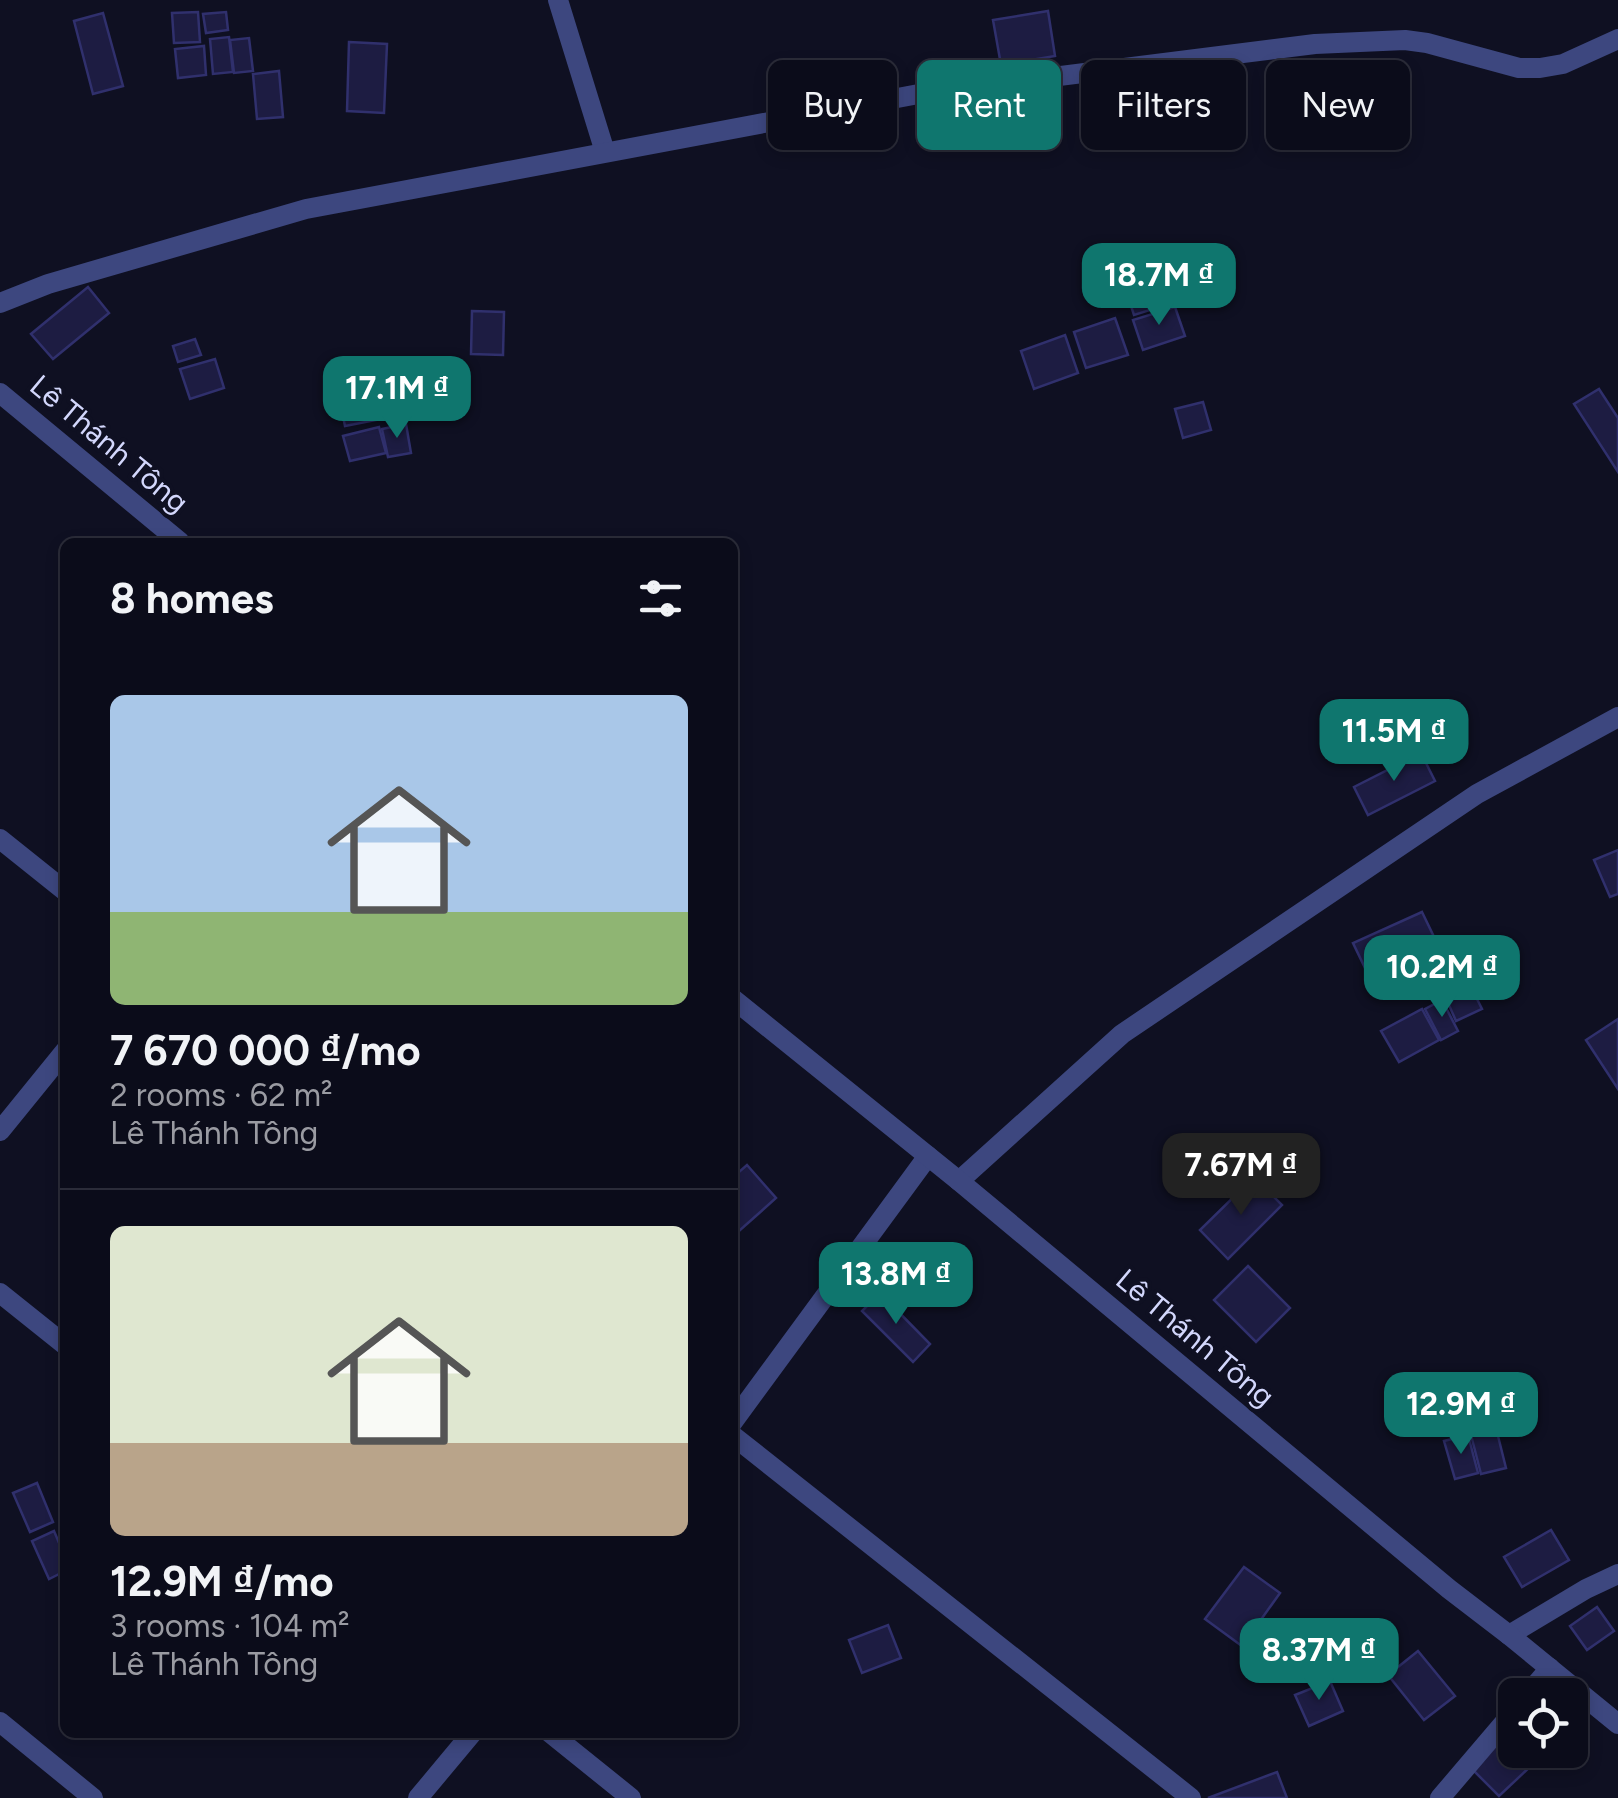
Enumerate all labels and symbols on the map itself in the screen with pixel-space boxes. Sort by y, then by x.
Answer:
pin: 18.7M ₫ [1067,243,1251,328]
pin: 17.1M ₫ [305,356,489,441]
street label: Lê Thánh Tông [23,367,196,521]
pin: 11.5M ₫ [1302,699,1486,784]
pin: 10.2M ₫ [1350,935,1534,1020]
pin: 7.67M ₫ [1149,1133,1333,1218]
pin: 13.8M ₫ [804,1242,988,1327]
street label: Lê Thánh Tông [1109,1261,1282,1415]
pin: 12.9M ₫ [1369,1372,1553,1457]
pin: 8.37M ₫ [1227,1618,1411,1703]

